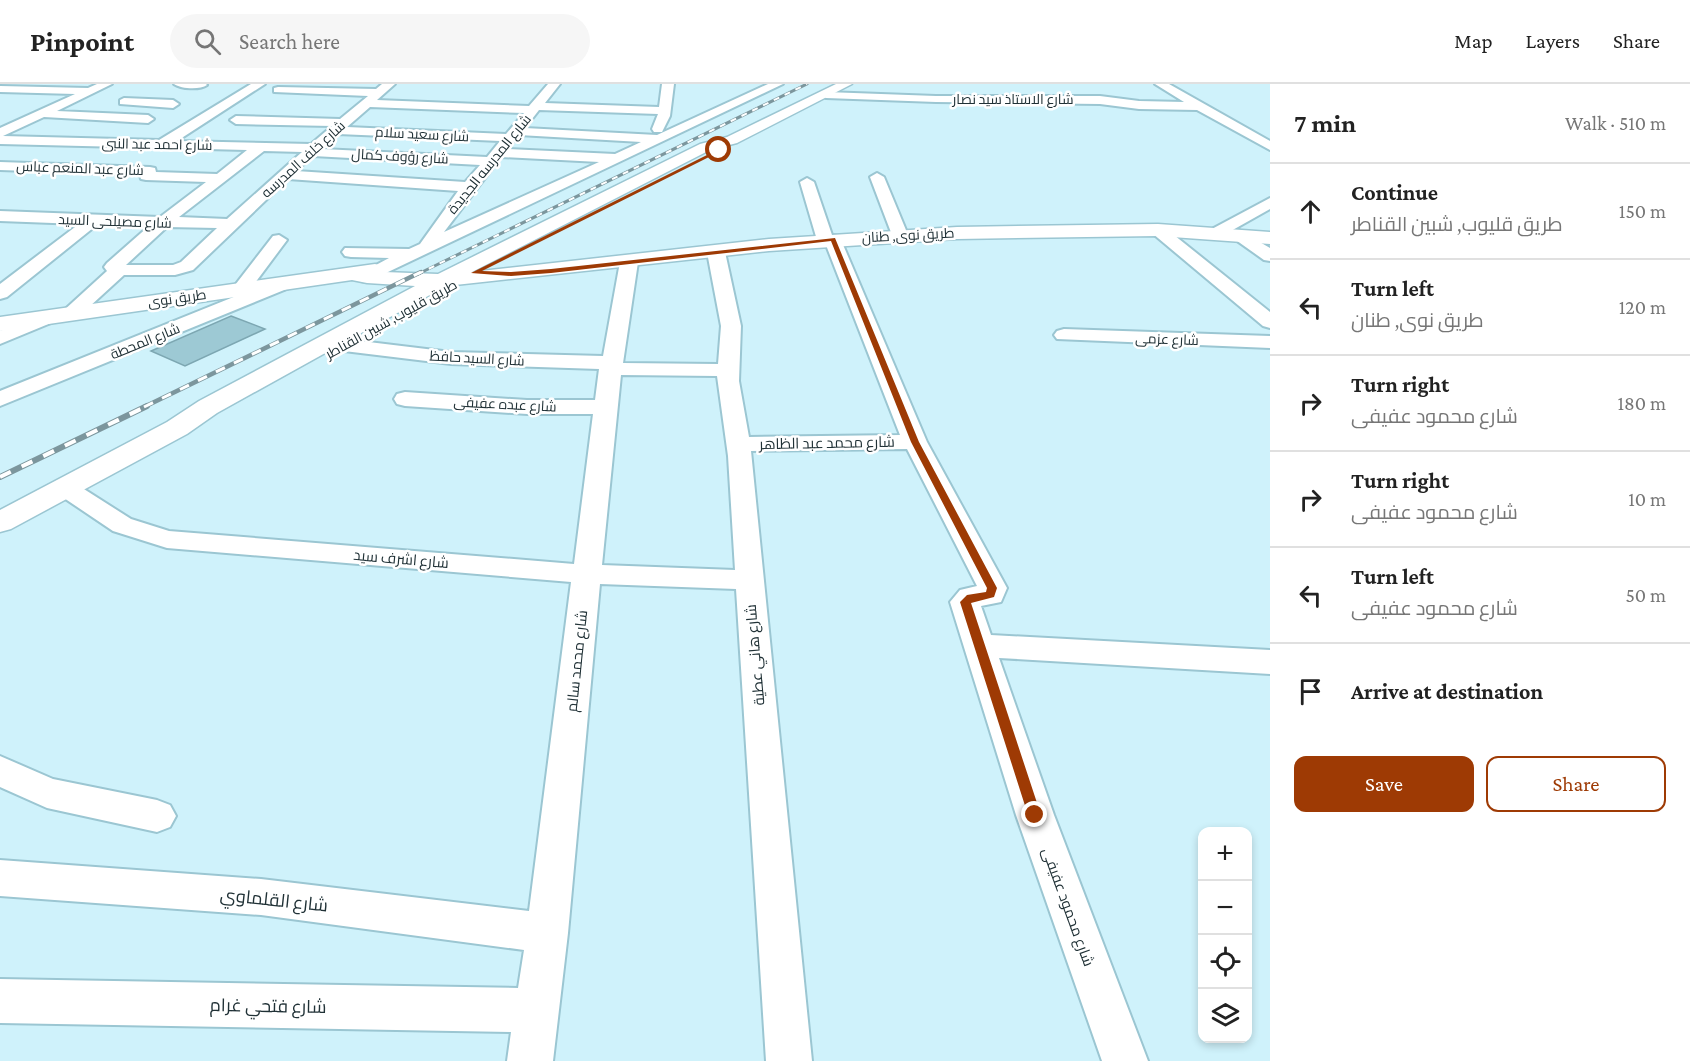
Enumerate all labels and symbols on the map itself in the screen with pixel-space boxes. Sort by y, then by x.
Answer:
street label: شارع الاستاذ سيد نصار [951,91,1074,108]
street label: شارع المدرسه الجديدة [444,111,535,218]
street label: شارع خلف المدرسه [258,117,349,202]
street label: شارع سعيد سلام [374,124,469,146]
street label: شارع احمد عبد النبى [102,135,212,154]
route start [705,136,731,162]
street label: شارع رؤوف كمال [351,145,449,168]
street label: شارع عبد المنعم عباس [16,158,144,180]
street label: شارع مصيلحى السيد [58,211,172,232]
street label: طريق نوى, طنان [861,225,955,246]
street label: طريق قليوب, شبين القناطر [321,276,460,363]
street label: طريق نوى [147,286,207,311]
street label: شارع المحطة [108,320,183,363]
street label: شارع عزمى [1135,330,1199,349]
street label: شارع السيد حافظ [429,348,525,369]
street label: شارع عبده عفيفى [453,393,557,416]
street label: شارع محمد عبد الظاهر [758,434,895,455]
street label: شارع اشرف سيد [352,547,449,574]
street label: شارع هاني عطية [743,603,771,706]
street label: شارع محمد سالم [564,609,593,713]
route end [1021,801,1047,827]
street label: شارع محمود عفيفى [1036,845,1097,970]
street label: شارع القلماوي [219,884,329,920]
street label: شارع فتحي غرام [209,995,327,1021]

